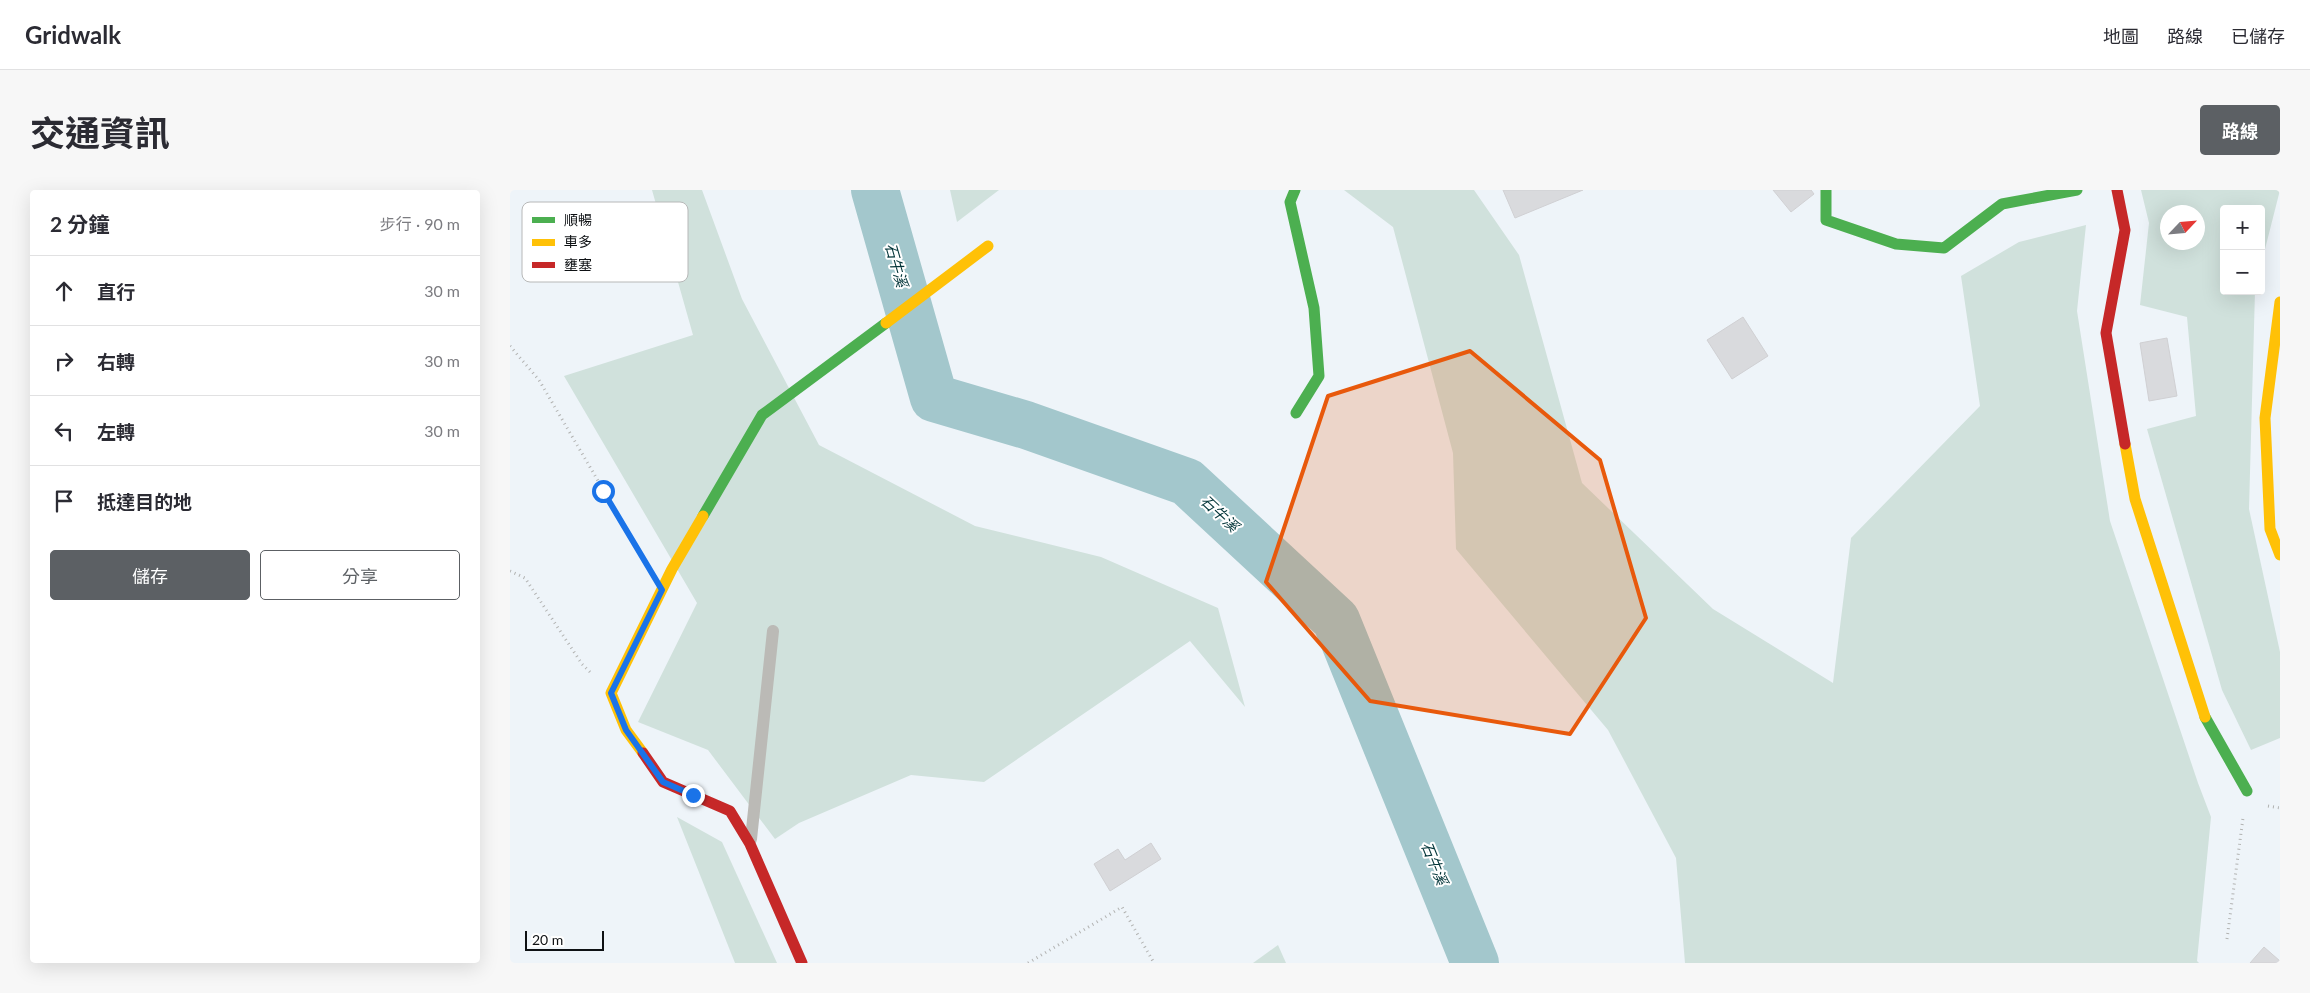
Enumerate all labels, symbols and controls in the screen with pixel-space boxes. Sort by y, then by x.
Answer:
text: Gridwalk [25,20,121,49]
text: 地圖 [2103,25,2139,47]
text: 路線 [2167,25,2203,47]
text: 已儲存 [2231,25,2285,47]
button: 路線 [2200,105,2280,155]
text: 交通資訊 [30,111,170,153]
legend [522,202,688,282]
north arrow [2160,205,2205,250]
map controls [2220,205,2265,295]
button: + [2220,205,2265,250]
text: 2 分鐘 [50,211,109,236]
text: 順暢 [564,211,592,228]
text: 步行 · 90 m [380,214,460,233]
text: 車多 [564,233,592,250]
water label: 石牛溪 [882,241,912,291]
button: − [2220,250,2265,295]
text: 壅塞 [564,256,592,273]
icon: ahead [50,277,78,305]
text: 直行 [97,280,135,303]
text: 30 m [424,281,460,300]
icon: right [50,347,78,375]
text: 右轉 [97,350,135,373]
text: 30 m [424,351,460,370]
icon: left [50,417,78,445]
text: 左轉 [97,420,135,443]
text: 30 m [424,421,460,440]
route start [592,480,615,503]
icon: arrive [50,487,78,515]
text: 抵達目的地 [97,490,192,513]
water label: 石牛溪 [1197,491,1244,536]
button: 儲存 [50,550,250,600]
button: 分享 [260,550,460,600]
route end [682,784,705,807]
water label: 石牛溪 [1418,839,1453,889]
scale bar [525,928,604,951]
text: 20 m [532,931,563,948]

